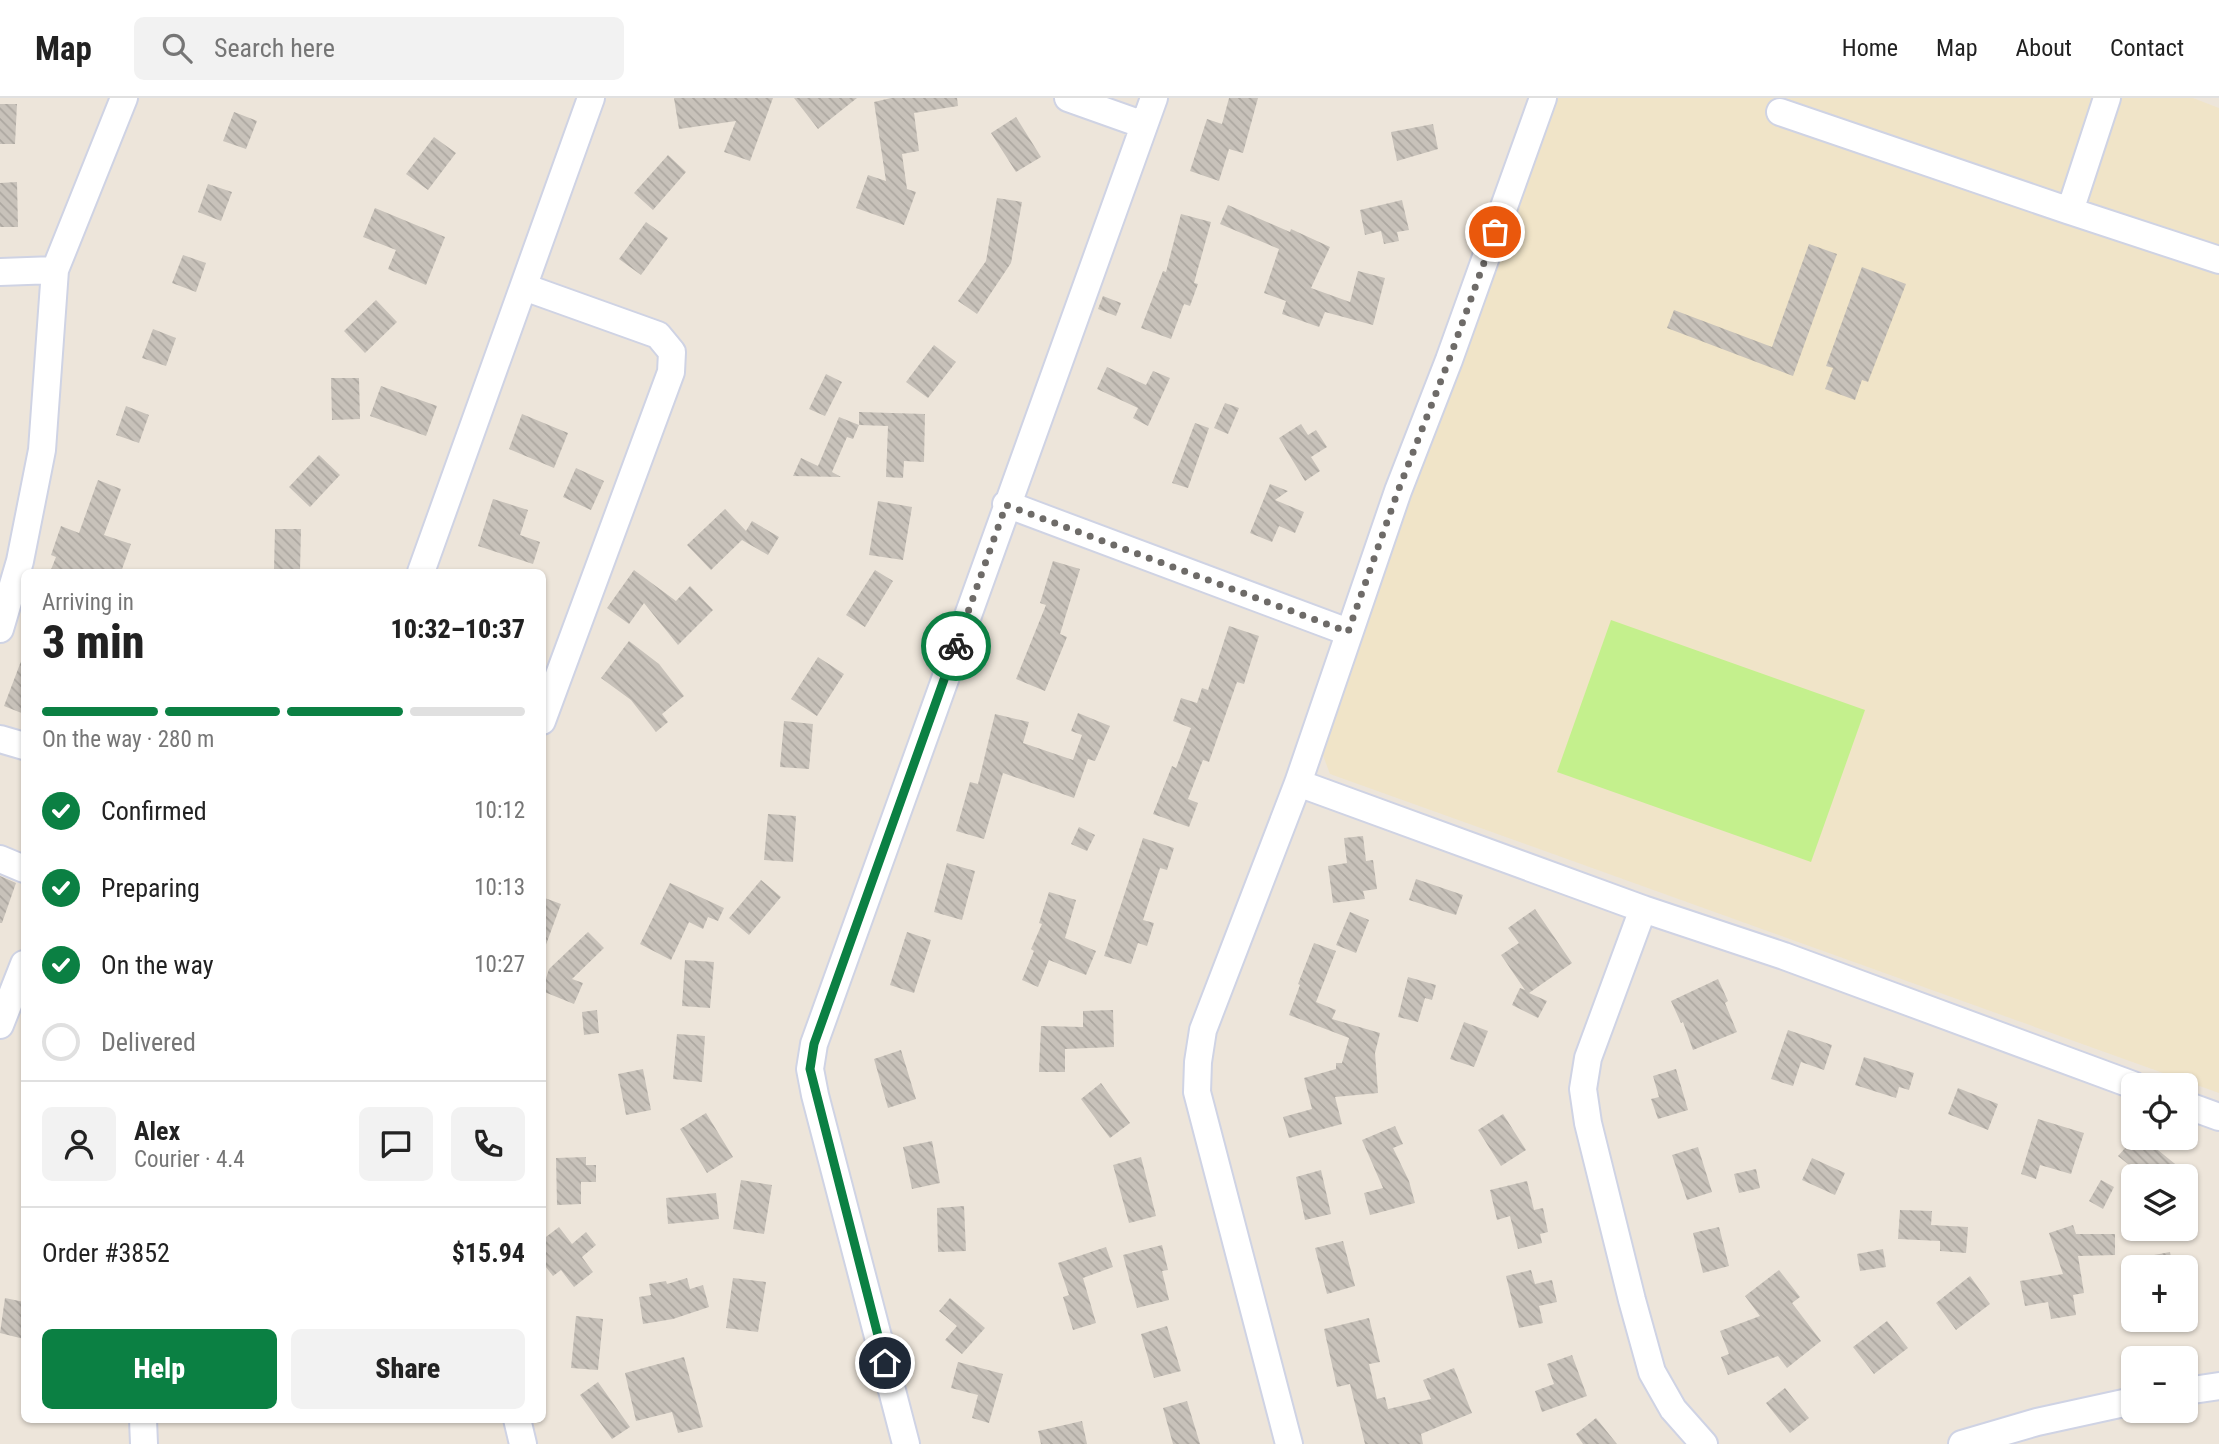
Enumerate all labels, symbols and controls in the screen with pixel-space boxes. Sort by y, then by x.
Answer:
search box [134,17,624,80]
text: Map [35,29,92,68]
icon: search [158,29,196,67]
text: Search here [214,33,335,63]
text: Home [1842,34,1898,62]
text: Map [1936,34,1978,62]
text: About [2016,34,2072,62]
text: Contact [2110,34,2184,62]
pin [1465,202,1525,262]
icon: bag [1476,213,1514,251]
text: Arriving in [42,589,134,616]
courier [921,611,991,681]
text: 10:32–10:37 [391,614,525,644]
text: 3 min [42,615,145,669]
icon: bike [937,627,975,665]
text: On the way · 280 m [42,726,214,753]
icon: check [42,792,80,830]
text: Confirmed [101,796,207,826]
text: 10:12 [474,797,525,824]
icon: check [42,869,80,907]
text: Preparing [101,873,200,903]
text: 10:13 [474,874,525,901]
icon: check [42,946,80,984]
text: On the way [101,950,214,980]
text: 10:27 [474,951,525,978]
text: Delivered [101,1027,196,1057]
map controls [2121,1073,2198,1423]
button: locate [2121,1073,2198,1150]
button: person [42,1107,116,1181]
button: chat [359,1107,433,1181]
button: phone [451,1107,525,1181]
text: Alex [134,1116,180,1146]
text: Courier · 4.4 [134,1146,245,1173]
button: layers [2121,1164,2198,1241]
text: Order #3852 [42,1238,170,1268]
text: $15.94 [452,1238,525,1268]
button: + [2121,1255,2198,1332]
button: Help [42,1329,277,1409]
button: Share [291,1329,525,1409]
pin [855,1333,915,1393]
icon: home [866,1344,904,1382]
button: − [2121,1346,2198,1423]

